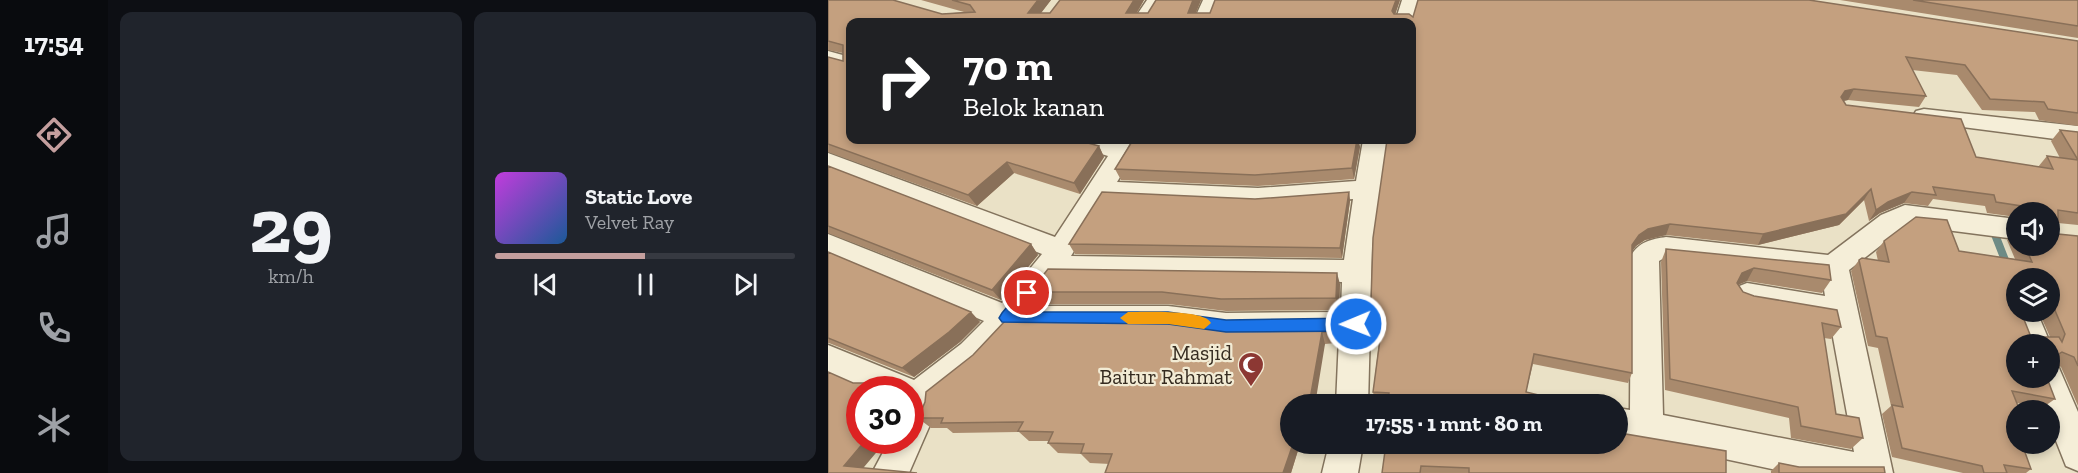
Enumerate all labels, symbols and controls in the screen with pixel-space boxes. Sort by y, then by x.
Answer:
text: 17:54 [24,27,84,59]
text: 70 m [963,40,1053,91]
icon: right [864,42,942,120]
text: Belok kanan [963,91,1104,123]
icon: directions [33,114,75,156]
text: 29 [249,178,333,272]
text: Static Love [585,183,692,210]
map controls [2006,202,2060,454]
button: sound [2006,202,2060,256]
icon: music [33,210,75,252]
text: Velvet Ray [585,210,674,234]
text: km/h [268,264,314,288]
pin [1001,267,1052,318]
icon: previous [529,268,562,301]
icon: pause [629,268,662,301]
icon: next [729,268,762,301]
button: layers [2006,268,2060,322]
icon: arrive [1010,276,1043,309]
position arrow [1324,292,1388,356]
icon: phone [33,307,75,349]
button: + [2006,334,2060,388]
place label: Masjid Baitur Rahmat [1100,340,1232,389]
mosque icon: Masjid Baitur Rahmat [1236,350,1266,388]
speed limit sign: 30 [846,376,924,454]
button: − [2006,400,2060,454]
icon: climate [33,404,75,446]
text: 17:55 · 1 mnt · 80 m [1366,410,1542,437]

